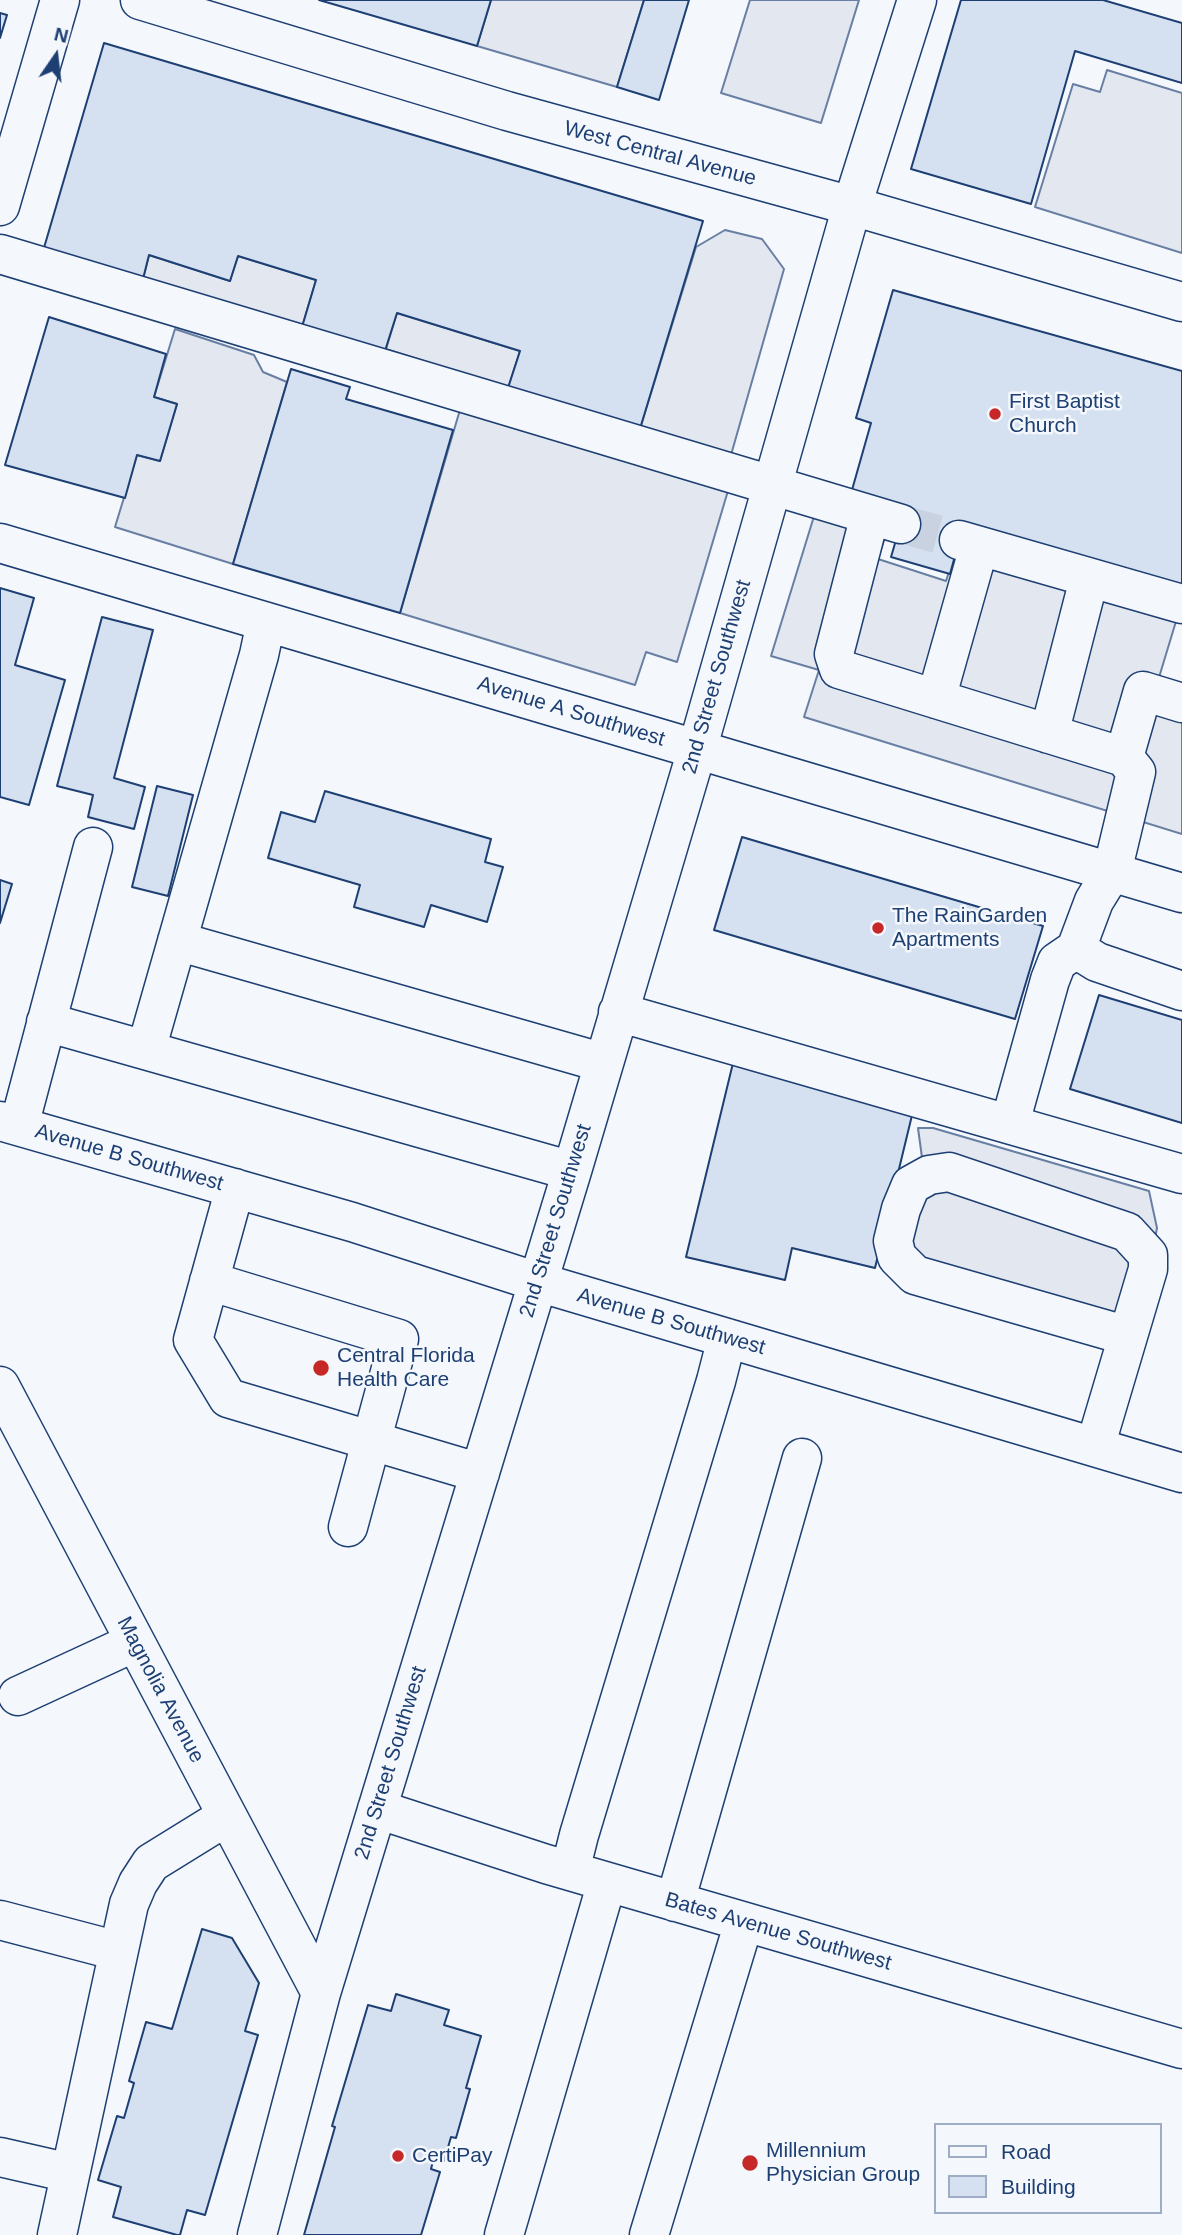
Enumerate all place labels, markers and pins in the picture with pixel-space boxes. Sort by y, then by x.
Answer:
place label: First Baptist Church [1009,389,1120,439]
marker: First Baptist Church [987,406,1003,422]
place label: The RainGarden Apartments [892,903,1047,953]
marker: The RainGarden Apartments [870,920,886,936]
place label: Central Florida Health Care [337,1343,475,1393]
marker: Central Florida Health Care [311,1358,331,1378]
place label: Millennium Physician Group [766,2138,920,2188]
place label: CertiPay [412,2143,493,2169]
marker: CertiPay [390,2148,406,2164]
marker: Millennium Physician Group [740,2153,760,2173]

